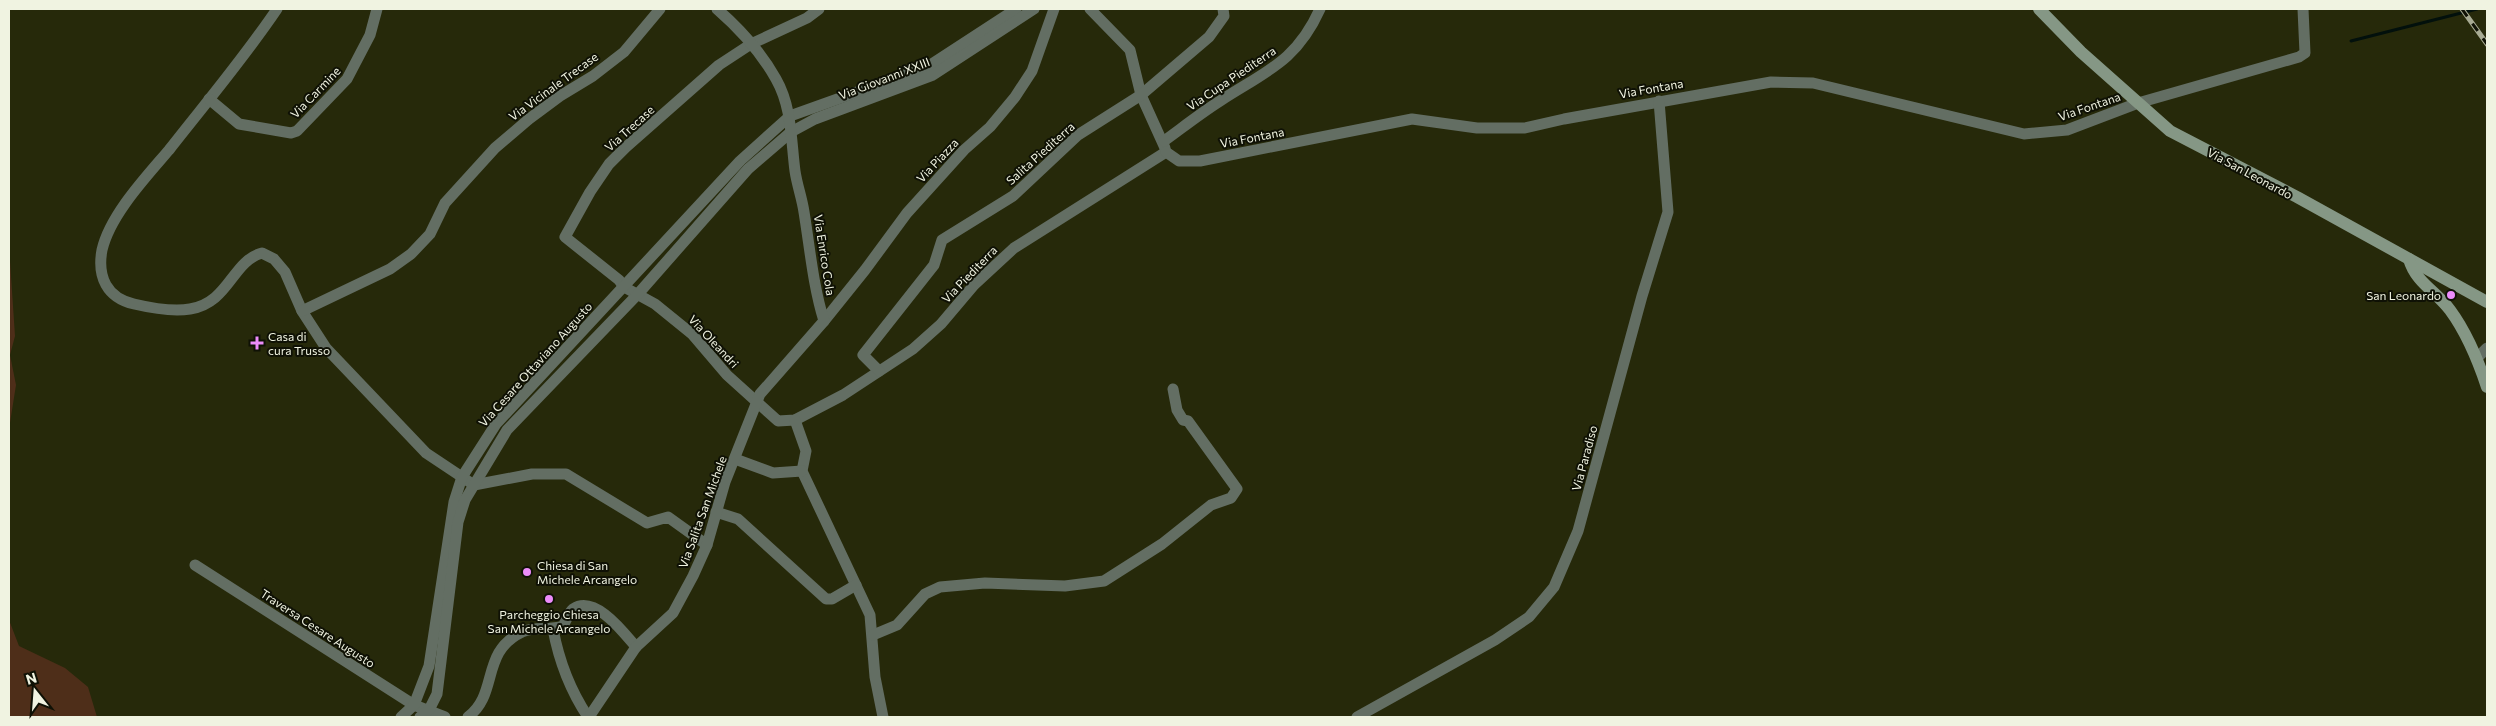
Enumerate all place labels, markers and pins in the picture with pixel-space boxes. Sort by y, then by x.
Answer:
place label: San Leonardo [2366,288,2441,302]
marker: San Leonardo [2445,289,2457,301]
place label: Casa di cura Trusso [268,329,330,357]
marker: Casa di cura Trusso [250,336,264,350]
place label: Chiesa di San Michele Arcangelo [537,558,637,586]
marker: Chiesa di San Michele Arcangelo [521,566,533,578]
marker: Parcheggio Chiesa San Michele Arcangelo [543,593,555,605]
place label: Parcheggio Chiesa San Michele Arcangelo [488,607,610,635]

